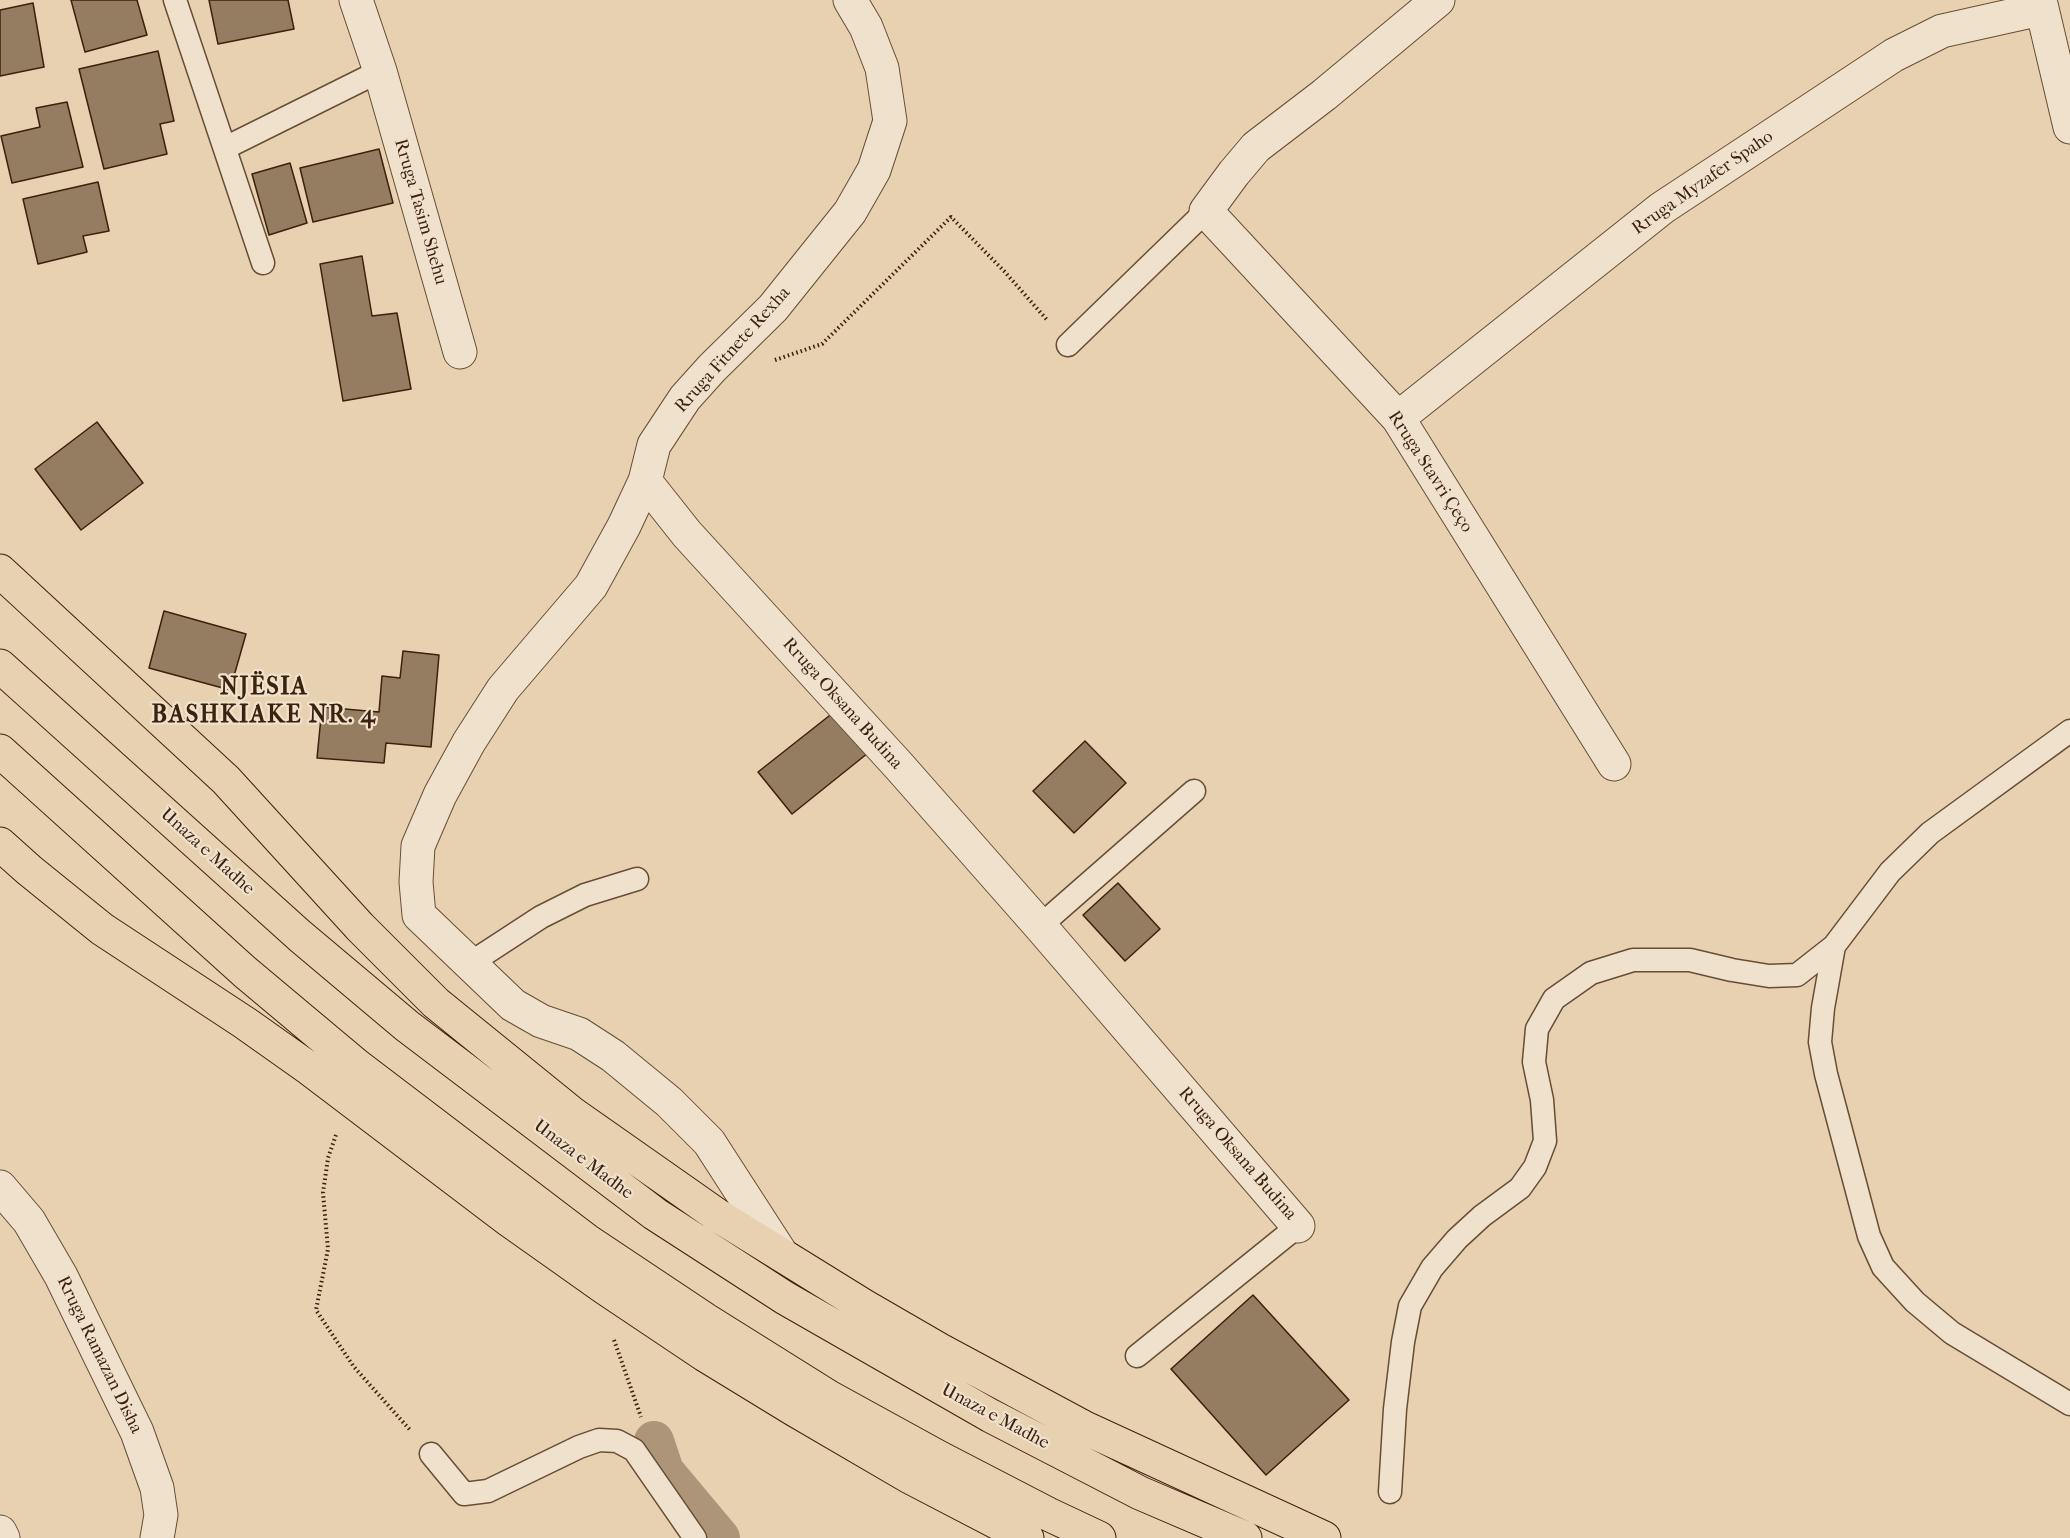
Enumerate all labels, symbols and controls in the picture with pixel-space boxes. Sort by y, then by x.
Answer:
street label: Rruga Myzafer Spaho [1628,126,1778,240]
street label: Rruga Tasim Shehu [389,137,451,287]
street label: Rruga Fitnete Rexha [671,283,795,417]
street label: Rruga Stavri Çeço [1383,407,1477,537]
street label: Rruga Oksana Budina [777,634,907,774]
district label: NJËSIA BASHKIAKE NR. 4 [152,674,376,730]
street label: Unaza e Madhe [155,804,259,900]
street label: Rruga Oksana Budina [1173,1083,1301,1225]
street label: Unaza e Madhe [529,1116,637,1204]
street label: Rruga Ramazan Disha [52,1273,146,1437]
street label: Unaza e Madhe [937,1379,1053,1455]

